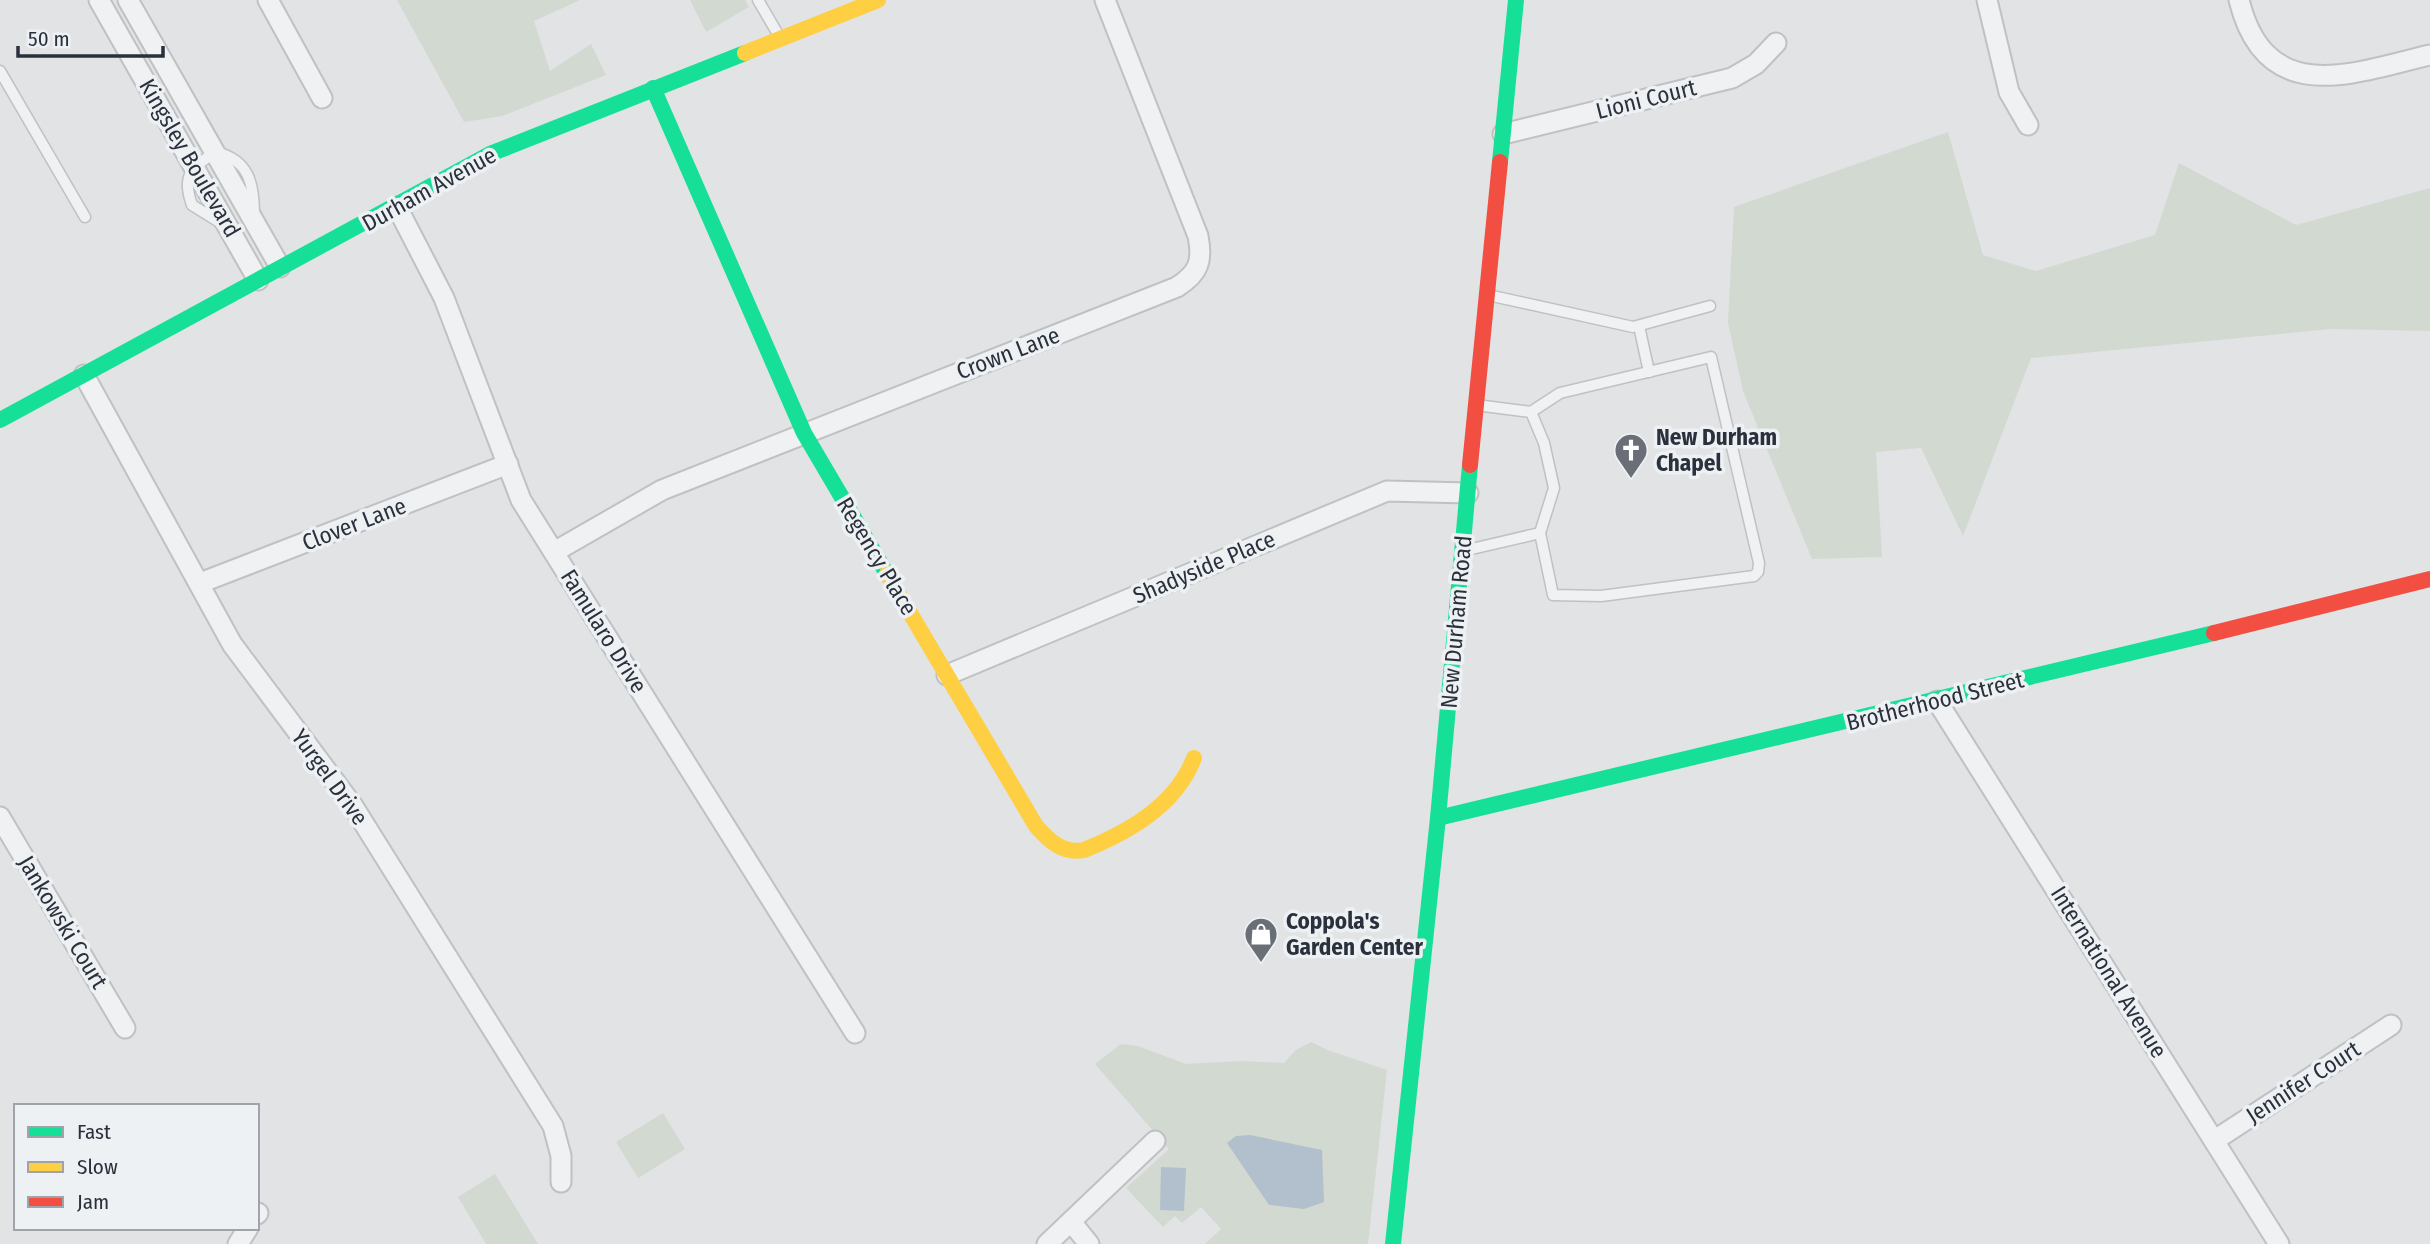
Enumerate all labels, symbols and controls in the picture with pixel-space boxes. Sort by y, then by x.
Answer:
scale bar [18,14,163,58]
text: 50 m [28,26,70,52]
street label: Lioni Court [1593,73,1699,125]
street label: Kingsley Boulevard [133,74,247,242]
street label: Durham Avenue [357,141,501,237]
street label: Crown Lane [952,321,1064,385]
place label: New Durham Chapel [1656,423,1777,477]
church icon: New Durham Chapel [1612,431,1650,480]
street label: Clover Lane [298,491,410,557]
street label: Regency Place [831,492,923,620]
street label: Shadyside Place [1129,524,1279,610]
street label: New Durham Road [1434,534,1478,710]
street label: Famularo Drive [555,564,653,698]
street label: Brotherhood Street [1843,665,2027,737]
street label: Yurgel Drive [286,723,374,831]
street label: Jankowski Court [12,851,114,994]
street label: International Avenue [2045,881,2173,1063]
place label: Coppola's Garden Center [1286,907,1423,961]
shop icon: Coppola's Garden Center [1242,915,1280,964]
street label: Jennifer Court [2241,1035,2366,1129]
legend [14,1104,259,1230]
text: Fast [77,1119,111,1145]
text: Slow [77,1154,118,1180]
text: Jam [77,1189,109,1215]

